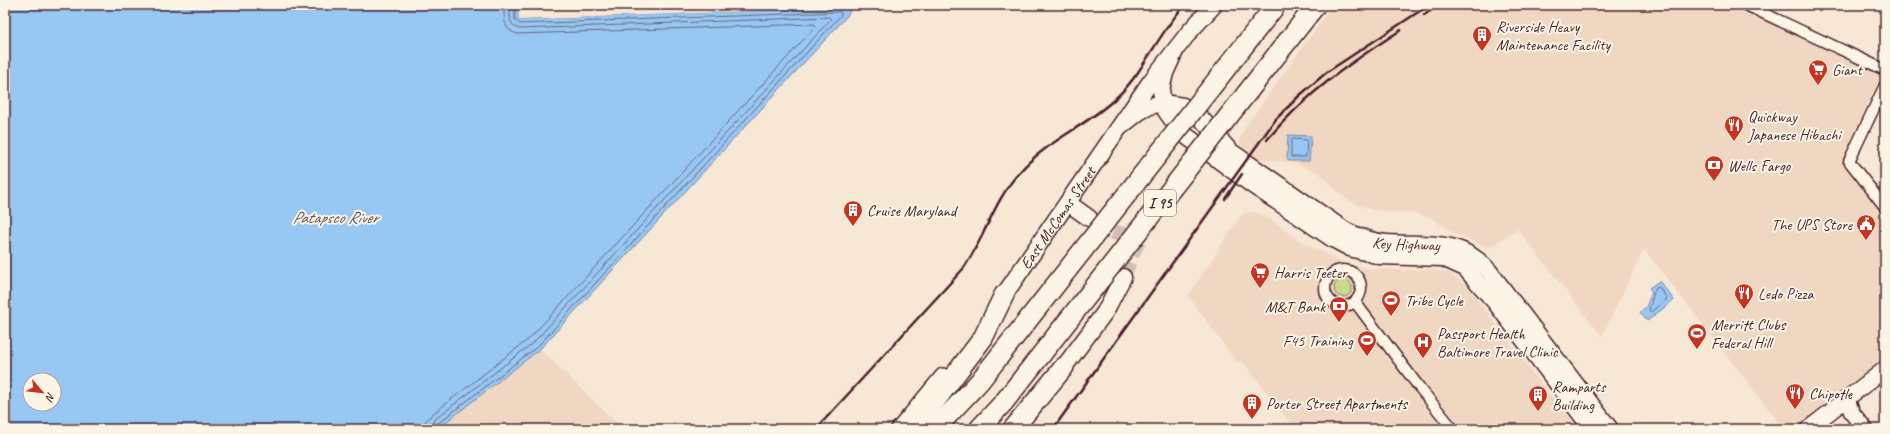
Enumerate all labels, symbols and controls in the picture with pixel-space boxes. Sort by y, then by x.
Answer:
place label: Riverside Heavy Maintenance Facility [1496,17,1612,55]
building icon: Riverside Heavy Maintenance Facility [1471,24,1493,52]
supermarket icon: Giant [1807,58,1829,86]
place label: Giant [1832,60,1864,80]
place label: Quickway Japanese Hibachi [1747,107,1843,145]
restaurant icon: Quickway Japanese Hibachi [1723,114,1745,142]
bank icon: Wells Fargo [1703,154,1725,182]
place label: Wells Fargo [1728,156,1792,176]
street label: East McComas Street [1016,162,1101,273]
road number: I 95 [1144,190,1176,216]
building icon: Cruise Maryland [842,199,864,227]
place label: Cruise Maryland [867,201,959,221]
water label: Patapsco River [292,207,380,228]
public building icon: The UPS Store [1855,213,1877,241]
place label: The UPS Store [1771,215,1854,235]
street label: Key Highway [1371,232,1442,256]
supermarket icon: Harris Teeter [1249,261,1271,289]
place label: Harris Teeter [1274,263,1348,283]
restaurant icon: Ledo Pizza [1733,282,1755,310]
place label: Ledo Pizza [1758,284,1814,304]
sports icon: Tribe Cycle [1380,289,1402,317]
place label: Tribe Cycle [1405,291,1464,311]
bank icon: M&T Bank [1328,295,1350,323]
place label: M&T Bank [1265,297,1326,317]
place label: Merritt Clubs Federal Hill [1711,315,1787,353]
sports icon: Merritt Clubs Federal Hill [1686,322,1708,350]
place label: Passport Health Baltimore Travel Clinic [1437,324,1559,362]
sports icon: F45 Training [1356,329,1378,357]
place label: F45 Training [1283,331,1354,351]
hospital icon: Passport Health Baltimore Travel Clinic [1412,331,1434,359]
north arrow [22,372,62,412]
place label: Ramparts Building [1552,377,1607,415]
restaurant icon: Chipotle [1784,382,1806,410]
building icon: Ramparts Building [1527,384,1549,412]
place label: Chipotle [1809,384,1854,404]
text: N [42,390,59,405]
building icon: Porter Street Apartments [1241,392,1263,420]
place label: Porter Street Apartments [1266,394,1408,414]

